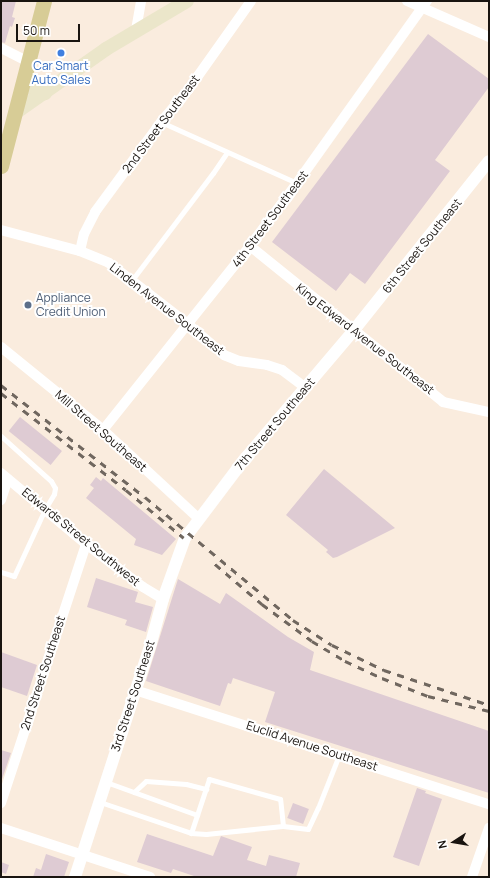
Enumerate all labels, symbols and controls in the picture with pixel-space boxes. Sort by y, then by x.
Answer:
scale bar [18,16,82,42]
text: 50 m [23,22,50,39]
marker: Car Smart Auto Sales [56,48,66,58]
place label: Car Smart Auto Sales [32,59,90,87]
street label: 2nd Street Southeast [119,72,203,176]
street label: 4th Street Southeast [229,168,311,270]
street label: 6th Street Southeast [379,196,465,296]
street label: Linden Avenue Southeast [107,260,227,358]
street label: King Edward Avenue Southeast [293,281,437,397]
place label: Appliance Credit Union [36,291,106,319]
marker: Appliance Credit Union [23,300,33,310]
street label: 7th Street Southeast [232,375,318,473]
street label: Mill Street Southeast [52,387,150,475]
street label: Edwards Street Southwest [19,485,143,589]
street label: 2nd Street Southeast [18,614,68,732]
street label: 3rd Street Southeast [108,639,158,753]
street label: Euclid Avenue Southeast [245,718,379,774]
north arrow [434,822,474,862]
text: N [434,839,450,850]

